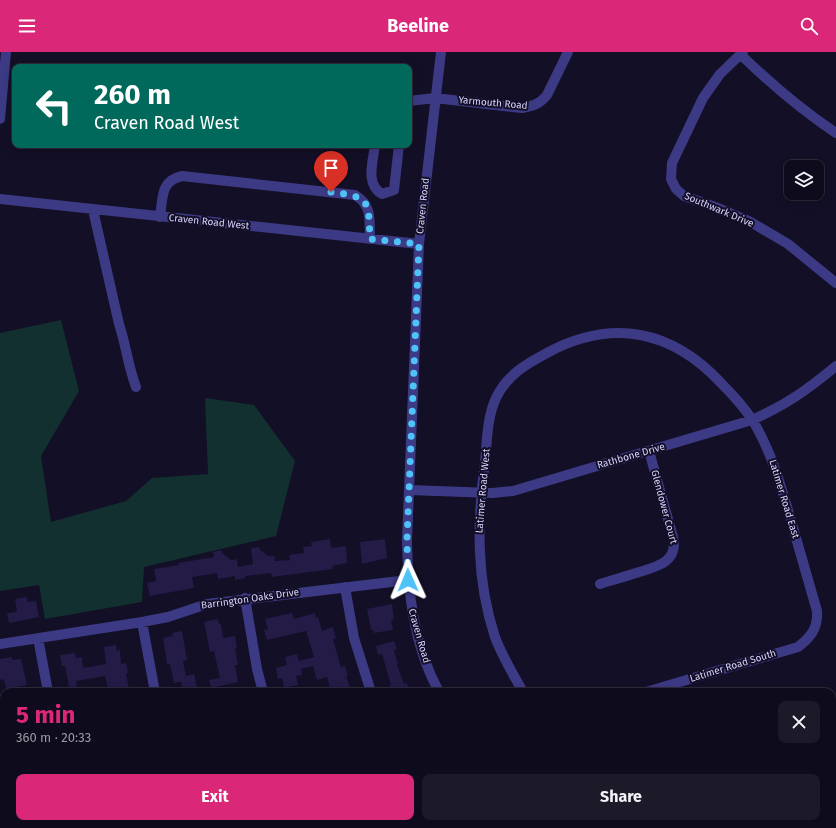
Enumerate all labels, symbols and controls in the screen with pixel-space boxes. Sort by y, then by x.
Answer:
icon: menu [16,15,38,37]
text: Beeline [387,15,449,37]
icon: search [798,15,820,37]
text: 260 m [94,78,171,111]
icon: left [28,80,80,132]
street label: Yarmouth Road [458,94,528,112]
text: Craven Road West [94,112,239,134]
pin [314,151,348,192]
icon: arrive [320,157,342,179]
map controls [784,160,824,200]
button: layers [784,160,824,200]
street label: Craven Road [414,177,432,235]
street label: Southwark Drive [683,190,755,230]
street label: Craven Road West [168,212,250,232]
street label: Rathbone Drive [596,441,666,471]
street label: Latimer Road West [473,448,493,534]
street label: Latimer Road East [766,458,802,540]
street label: Glendower Court [648,469,680,546]
position arrow [387,559,429,601]
street label: Barrington Oaks Drive [200,586,300,612]
street label: Craven Road [405,607,433,665]
street label: Latimer Road South [688,647,778,685]
text: 5 min [16,701,75,729]
button: close [778,701,820,743]
text: 360 m · 20:33 [16,730,91,745]
button: Exit [16,774,414,820]
button: Share [422,774,820,820]

